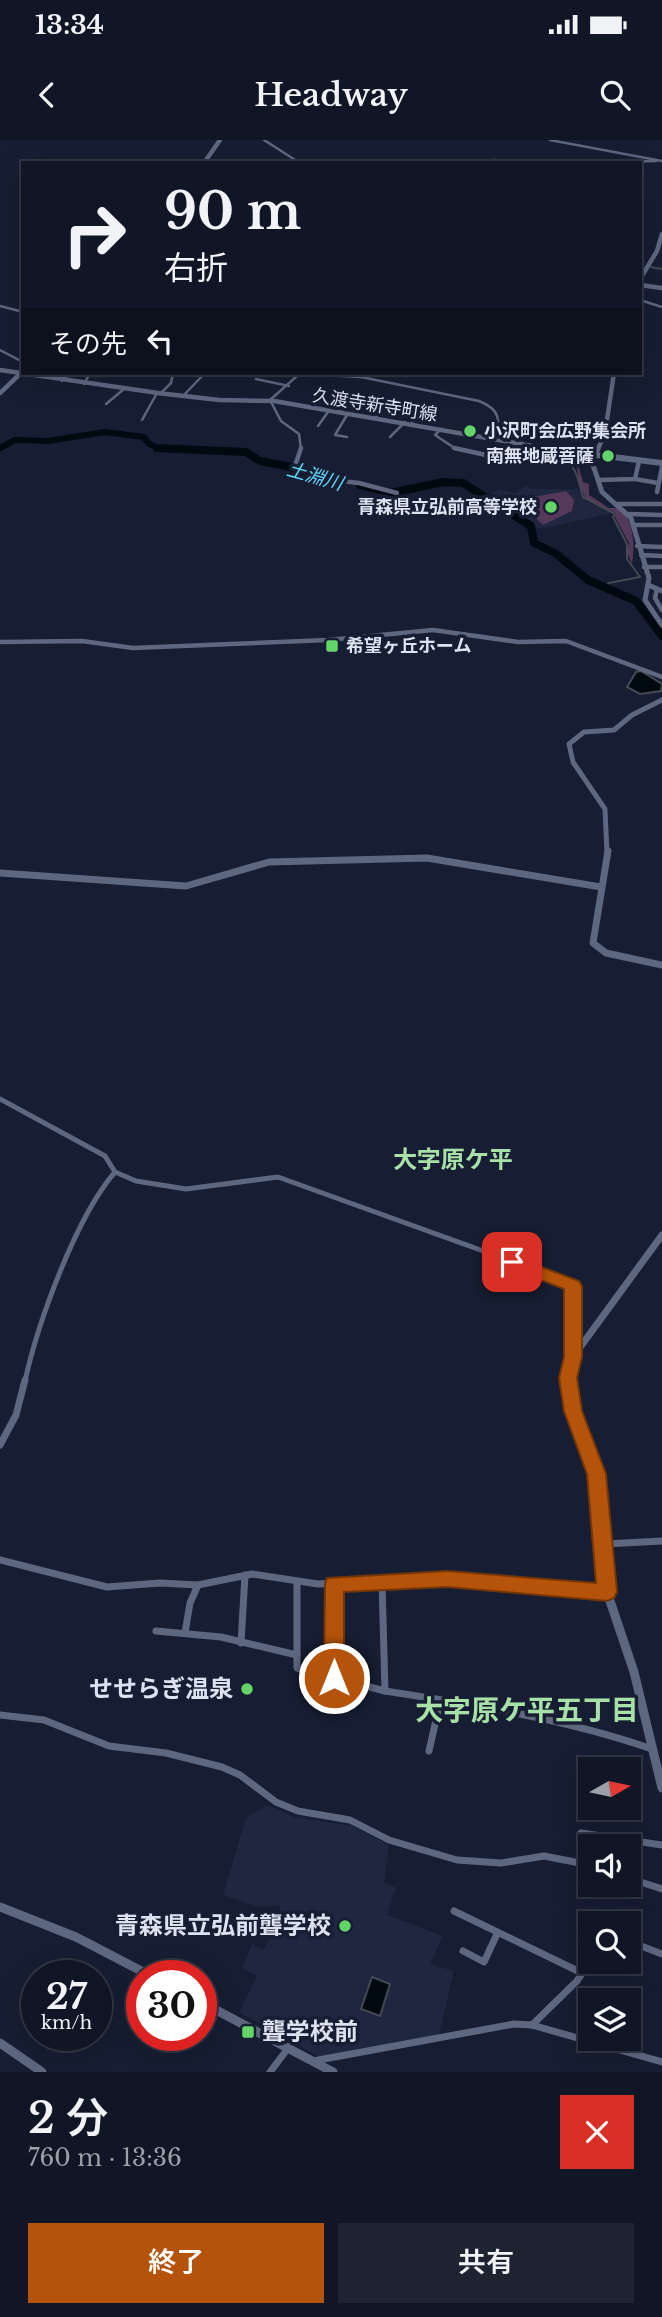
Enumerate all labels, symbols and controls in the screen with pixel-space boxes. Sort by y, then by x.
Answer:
text: 13:34 [35,9,104,41]
text: Headway [254,75,408,115]
icon: back [28,76,66,114]
icon: search [596,76,634,114]
text: 90 m [164,181,301,242]
icon: right [49,189,140,280]
text: 右折 [164,248,228,288]
icon: left [141,322,179,360]
text: その先 [49,328,127,360]
street label: 久渡寺新寺町線 [311,384,439,426]
place label: 小沢町会広野集会所 [484,420,646,442]
marker: 小沢町会広野集会所 [462,423,478,439]
place label: 南無地蔵菩薩 [486,445,594,467]
marker: 南無地蔵菩薩 [600,448,616,464]
water label: 土淵川 [284,458,347,496]
place label: 青森県立弘前高等学校 [357,496,537,518]
marker: 青森県立弘前高等学校 [543,499,559,515]
place label: 希望ヶ丘ホーム [346,635,471,657]
marker: 希望ヶ丘ホーム [324,638,340,654]
district label: 大字原ケ平 [393,1145,513,1174]
pin [482,1232,542,1292]
icon: arrive [493,1243,531,1281]
position arrow [297,1641,371,1715]
place label: せせらぎ温泉 [89,1674,233,1703]
marker: せせらぎ温泉 [239,1681,255,1697]
district label: 大字原ケ平五丁目 [415,1693,639,1728]
north arrow [578,1757,640,1820]
map controls [578,1757,641,2051]
button: sound [578,1834,641,1897]
place label: 青森県立弘前聾学校 [115,1911,331,1940]
button: search [578,1911,641,1974]
marker: 青森県立弘前聾学校 [337,1918,353,1934]
speed limit sign: 30 [126,1960,217,2051]
text: 27 [46,1975,87,2018]
button: layers [578,1988,641,2051]
text: km/h [41,2012,92,2034]
place label: 聾学校前 [262,2017,358,2046]
marker: 聾学校前 [240,2024,256,2040]
text: 2 分 [28,2092,108,2144]
button: close [560,2095,634,2169]
text: 760 m · 13:36 [28,2144,182,2172]
button: 終了 [28,2223,324,2303]
button: 共有 [338,2223,634,2303]

